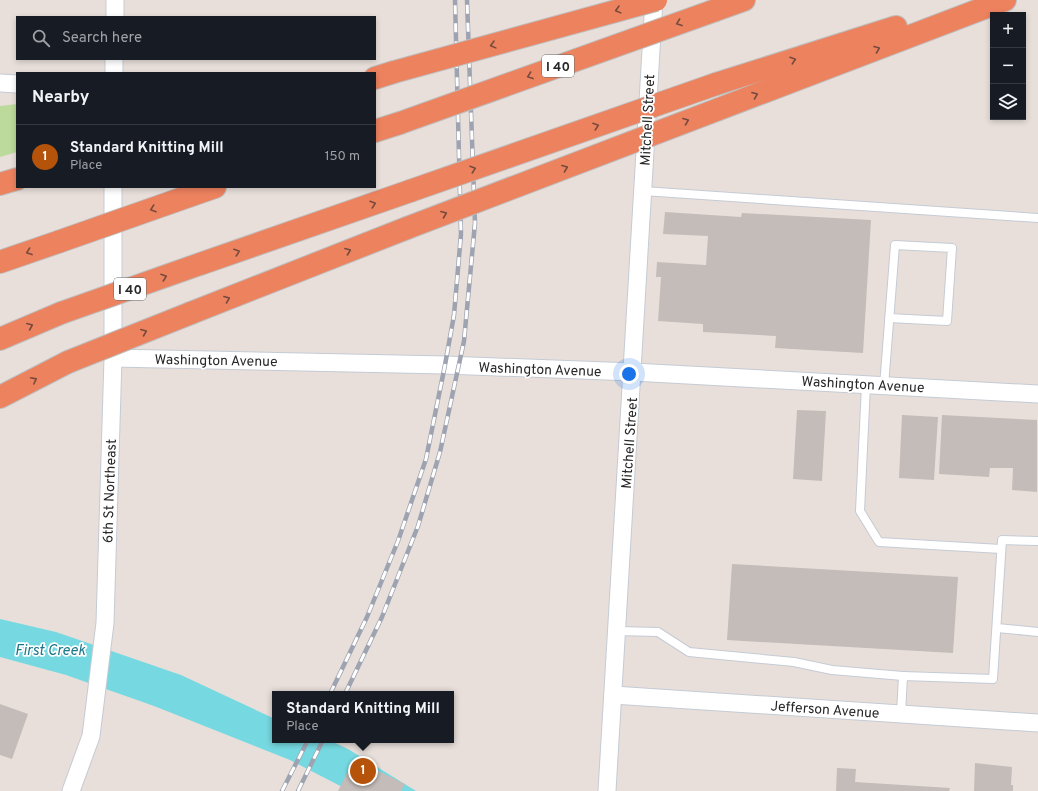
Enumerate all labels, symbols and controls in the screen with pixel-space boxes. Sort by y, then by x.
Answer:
one-way arrow [615,6,622,14]
map controls [990,12,1026,120]
button: + [990,12,1026,48]
search box [16,16,376,60]
one-way arrow [676,18,683,27]
icon: search [30,27,52,49]
text: Search here [62,29,142,48]
one-way arrow [490,40,497,49]
one-way arrow [873,45,880,53]
button: − [990,48,1026,84]
road number: I 40 [542,55,574,77]
one-way arrow [789,56,796,64]
one-way arrow [527,71,534,80]
street label: Mitchell Street [638,74,659,166]
button: layers [990,84,1026,120]
text: Nearby [32,87,89,109]
one-way arrow [752,92,759,100]
one-way arrow [683,118,690,126]
one-way arrow [592,123,599,131]
text: Standard Knitting Mill [70,139,224,158]
text: 1 [42,149,48,165]
text: 150 m [325,149,360,165]
text: Place [70,158,102,174]
one-way arrow [562,164,569,172]
one-way arrow [469,165,476,174]
one-way arrow [369,200,376,209]
one-way arrow [149,204,156,213]
one-way arrow [440,211,447,219]
one-way arrow [26,247,33,256]
one-way arrow [233,248,240,256]
one-way arrow [345,248,352,256]
one-way arrow [160,273,167,282]
road number: I 40 [114,278,146,300]
one-way arrow [224,295,231,303]
one-way arrow [26,323,34,331]
one-way arrow [139,329,147,337]
street label: Washington Avenue [154,352,278,371]
street label: Washington Avenue [478,360,602,381]
your location [619,364,639,384]
street label: Washington Avenue [801,374,925,397]
one-way arrow [30,377,37,385]
street label: Mitchell Street [619,397,642,489]
street label: 6th St Northeast [100,439,121,543]
water label: First Creek [15,642,86,661]
popup [272,691,454,743]
street label: Jefferson Avenue [770,698,880,723]
text: Standard Knitting Mill [286,700,440,719]
text: Place [286,719,318,735]
pin: 1 [350,756,376,786]

